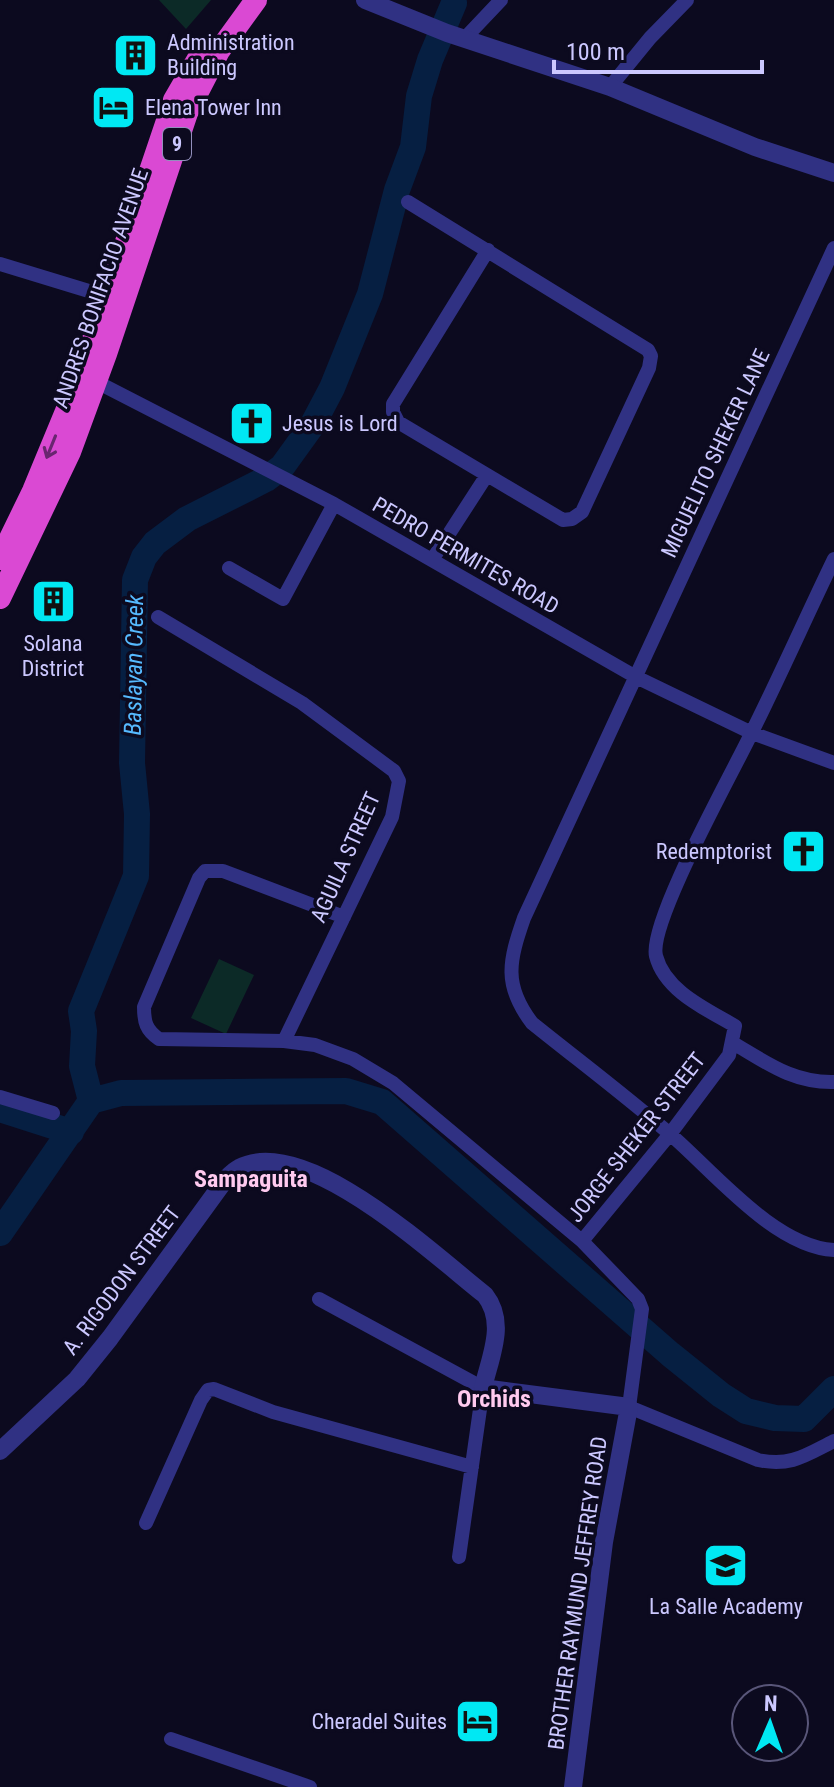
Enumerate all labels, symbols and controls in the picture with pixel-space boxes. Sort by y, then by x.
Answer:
scale bar [554,24,762,74]
place label: Administration Building [167,30,295,80]
building icon: Administration Building [112,31,160,79]
text: 100 m [566,38,625,66]
hotel icon: Elena Tower Inn [90,83,138,131]
place label: Elena Tower Inn [145,95,282,120]
road number: 9 [163,128,191,160]
street label: ANDRES BONIFACIO AVENUE [48,165,153,411]
street label: MIGUELITO SHEKER LANE [656,345,775,561]
church icon: Jesus is Lord [227,399,275,447]
place label: Jesus is Lord [282,411,398,436]
one-way arrow [43,434,58,459]
street label: PEDRO PERMITES ROAD [368,492,563,619]
building icon: Solana District [29,578,77,626]
water label: Baslayan Creek [119,594,149,736]
place label: Solana District [22,631,84,681]
street label: AGUILA STREET [306,788,385,926]
church icon: Redemptorist [779,827,827,875]
place label: Redemptorist [656,839,772,864]
street label: JORGE SHEKER STREET [562,1048,710,1227]
district label: Sampaguita [194,1165,308,1193]
street label: A. RIGODON STREET [57,1201,185,1359]
district label: Orchids [457,1385,531,1413]
street label: BROTHER RAYMUND JEFFREY ROAD [543,1435,612,1751]
school or university icon: La Salle Academy [702,1541,750,1589]
place label: La Salle Academy [649,1594,803,1619]
north arrow [730,1683,810,1763]
text: N [764,1691,778,1716]
hotel icon: Cheradel Suites [454,1697,502,1745]
place label: Cheradel Suites [312,1709,447,1734]

